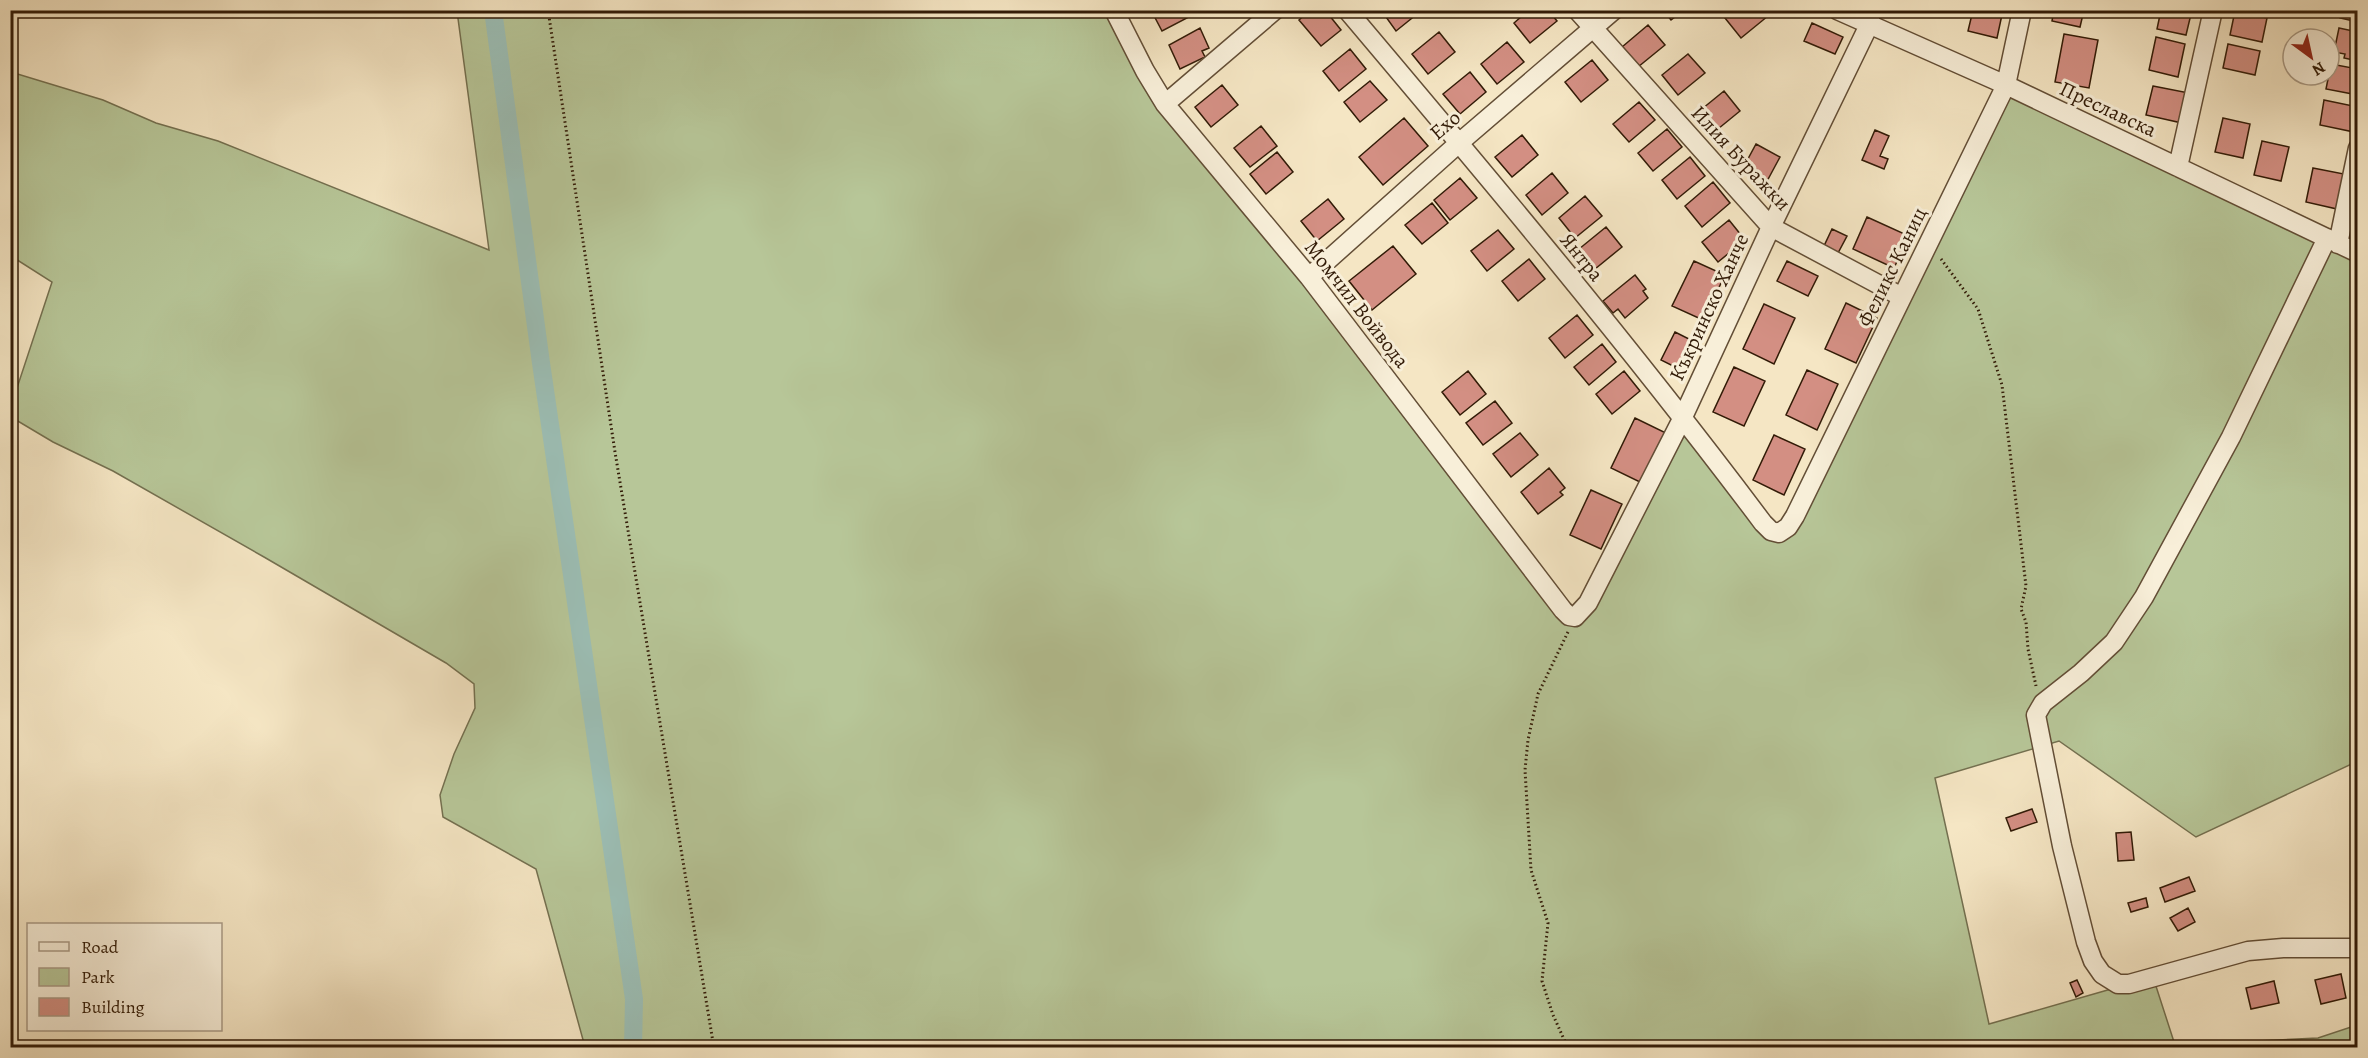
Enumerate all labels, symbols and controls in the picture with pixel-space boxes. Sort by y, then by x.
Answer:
north arrow [2281,27,2341,87]
text: N [2307,56,2330,81]
street label: Преславска [2055,74,2161,144]
street label: Илия Буражки [1685,99,1797,217]
street label: Ехо [1423,104,1467,146]
street label: Феликс Каниц [1851,202,1933,332]
street label: Янтра [1554,227,1610,287]
street label: Къкринско Ханче [1663,229,1755,385]
street label: Момчил Войвода [1298,234,1416,374]
legend [27,923,222,1031]
text: Road [81,935,119,959]
text: Park [81,965,115,989]
text: Building [81,995,145,1019]

